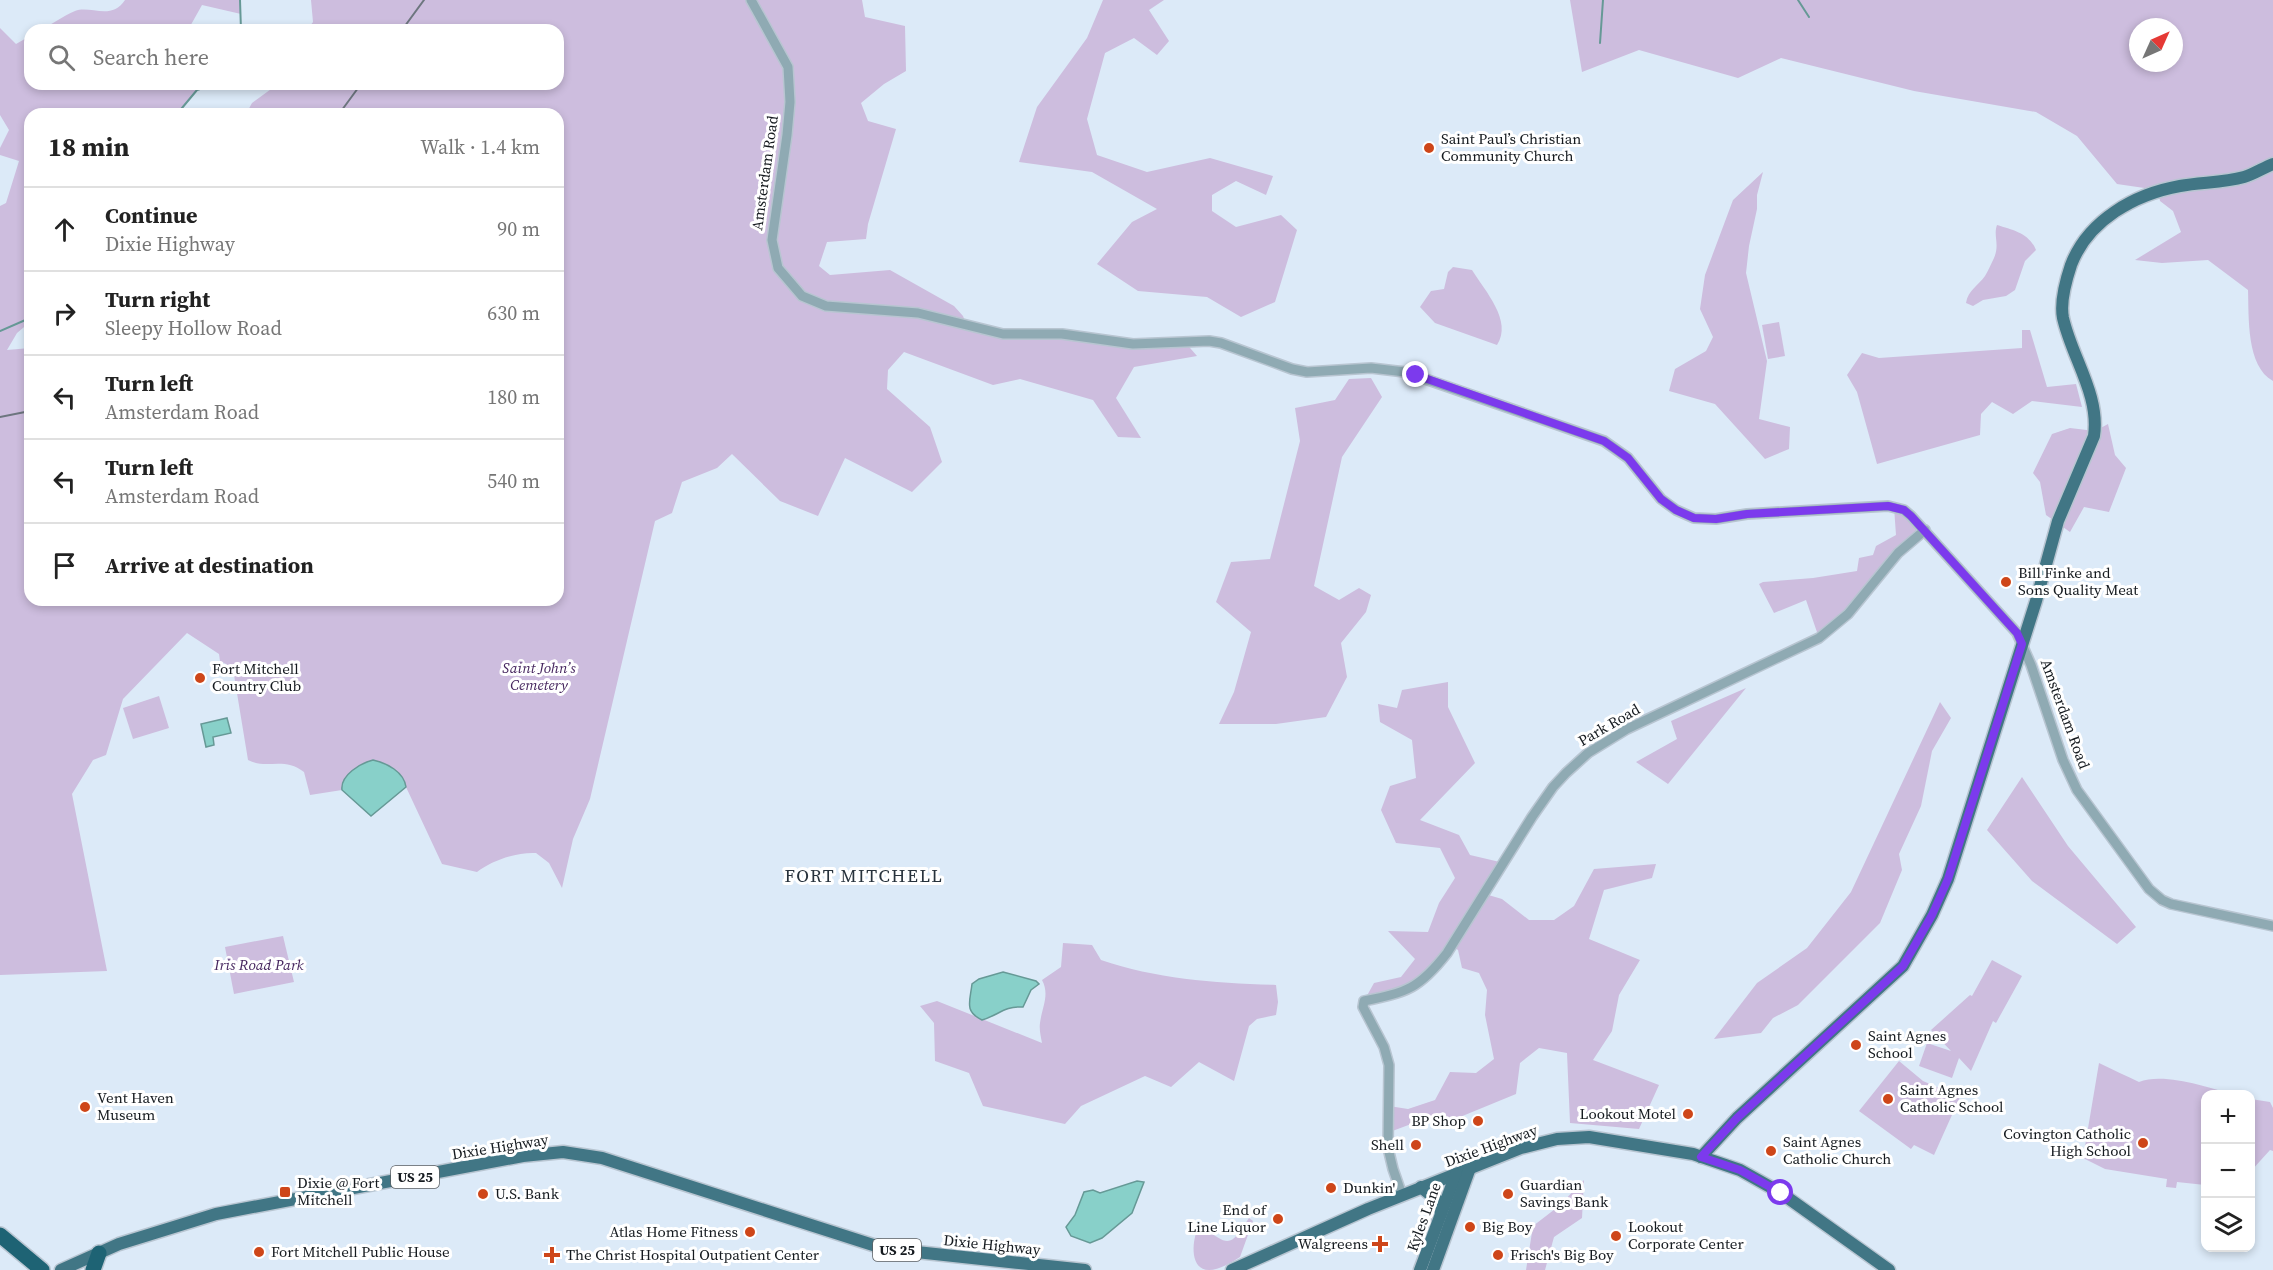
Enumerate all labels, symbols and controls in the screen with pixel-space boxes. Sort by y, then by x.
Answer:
north arrow [2129,18,2183,72]
search box [24,24,564,90]
icon: search [45,41,78,74]
text: Search here [93,42,209,72]
street label: Amsterdam Road [746,114,783,232]
place label: Saint Paul’s Christian Community Church [1441,128,1581,166]
text: 18 min [48,129,130,165]
text: Walk · 1.4 km [420,133,540,161]
marker: Saint Paul’s Christian Community Church [1422,141,1436,155]
text: Continue [105,200,198,230]
icon: ahead [48,213,81,246]
text: 90 m [497,215,540,243]
text: Dixie Highway [105,230,235,258]
text: Turn right [105,284,210,314]
icon: right [48,297,81,330]
text: 630 m [487,299,540,327]
text: Sleepy Hollow Road [105,314,282,342]
route end [1402,361,1428,387]
text: Turn left [105,368,193,398]
icon: left [48,381,81,414]
text: 180 m [487,383,540,411]
text: Amsterdam Road [105,398,259,426]
text: Turn left [105,452,193,482]
icon: left [48,465,81,498]
text: 540 m [487,467,540,495]
text: Amsterdam Road [105,482,259,510]
icon: arrive [48,549,81,582]
text: Arrive at destination [105,550,314,580]
place label: Bill Finke and Sons Quality Meat [2018,562,2138,600]
marker: Bill Finke and Sons Quality Meat [1999,575,2013,589]
street label: Amsterdam Road [2036,656,2095,772]
park label: Saint John’s Cemetery [502,657,576,695]
place label: Fort Mitchell Country Club [212,658,301,696]
marker: Fort Mitchell Country Club [193,671,207,685]
street label: Park Road [1574,698,1644,751]
district label: FORT MITCHELL [784,863,944,888]
park label: Iris Road Park [213,954,305,975]
place label: Saint Agnes School [1868,1025,1946,1063]
marker: Saint Agnes School [1849,1038,1863,1052]
place label: Saint Agnes Catholic School [1900,1079,2004,1117]
place label: Vent Haven Museum [97,1087,174,1125]
map controls [2201,1090,2255,1252]
button: + [2201,1090,2255,1144]
marker: Saint Agnes Catholic School [1881,1092,1895,1106]
marker: Vent Haven Museum [78,1100,92,1114]
place label: Lookout Motel [1579,1103,1677,1124]
marker: Lookout Motel [1681,1107,1695,1121]
place label: BP Shop [1411,1110,1466,1131]
marker: BP Shop [1471,1114,1485,1128]
street label: Dixie Highway [1441,1119,1541,1172]
place label: Covington Catholic High School [2003,1123,2132,1161]
street label: Dixie Highway [450,1128,550,1165]
place label: Saint Agnes Catholic Church [1783,1131,1891,1169]
place label: Shell [1371,1134,1405,1155]
marker: Covington Catholic High School [2136,1136,2150,1150]
marker: Shell [1409,1138,1423,1152]
marker: Saint Agnes Catholic Church [1764,1144,1778,1158]
button: − [2201,1144,2255,1198]
road number: US 25 [391,1166,439,1188]
place label: Dixie @ Fort Mitchell [297,1172,380,1210]
place label: Guardian Savings Bank [1520,1174,1609,1212]
place label: Dunkin' [1343,1177,1396,1198]
street label: Kyles Lane [1401,1179,1446,1254]
route start [1767,1179,1793,1205]
marker: Dunkin' [1324,1181,1338,1195]
place label: U.S. Bank [495,1183,560,1204]
marker: Dixie @ Fort Mitchell [278,1185,292,1199]
marker: U.S. Bank [476,1187,490,1201]
marker: Guardian Savings Bank [1501,1187,1515,1201]
button: layers [2201,1198,2255,1252]
place label: End of Line Liquor [1187,1199,1268,1237]
marker: End of Line Liquor [1271,1212,1285,1226]
place label: Big Boy [1482,1216,1533,1237]
place label: Lookout Corporate Center [1628,1216,1745,1254]
marker: Big Boy [1463,1220,1477,1234]
place label: Atlas Home Fitness [609,1221,738,1242]
marker: Atlas Home Fitness [743,1225,757,1239]
street label: Dixie Highway [942,1229,1042,1260]
marker: Lookout Corporate Center [1609,1229,1623,1243]
place label: Walgreens [1298,1233,1368,1254]
marker: Walgreens [1373,1237,1387,1251]
road number: US 25 [873,1239,921,1261]
place label: Fort Mitchell Public House [271,1241,450,1262]
place label: The Christ Hospital Outpatient Center [566,1244,820,1265]
place label: Frisch's Big Boy [1510,1244,1614,1265]
marker: Fort Mitchell Public House [252,1245,266,1259]
marker: The Christ Hospital Outpatient Center [543,1246,561,1264]
marker: Frisch's Big Boy [1491,1248,1505,1262]

